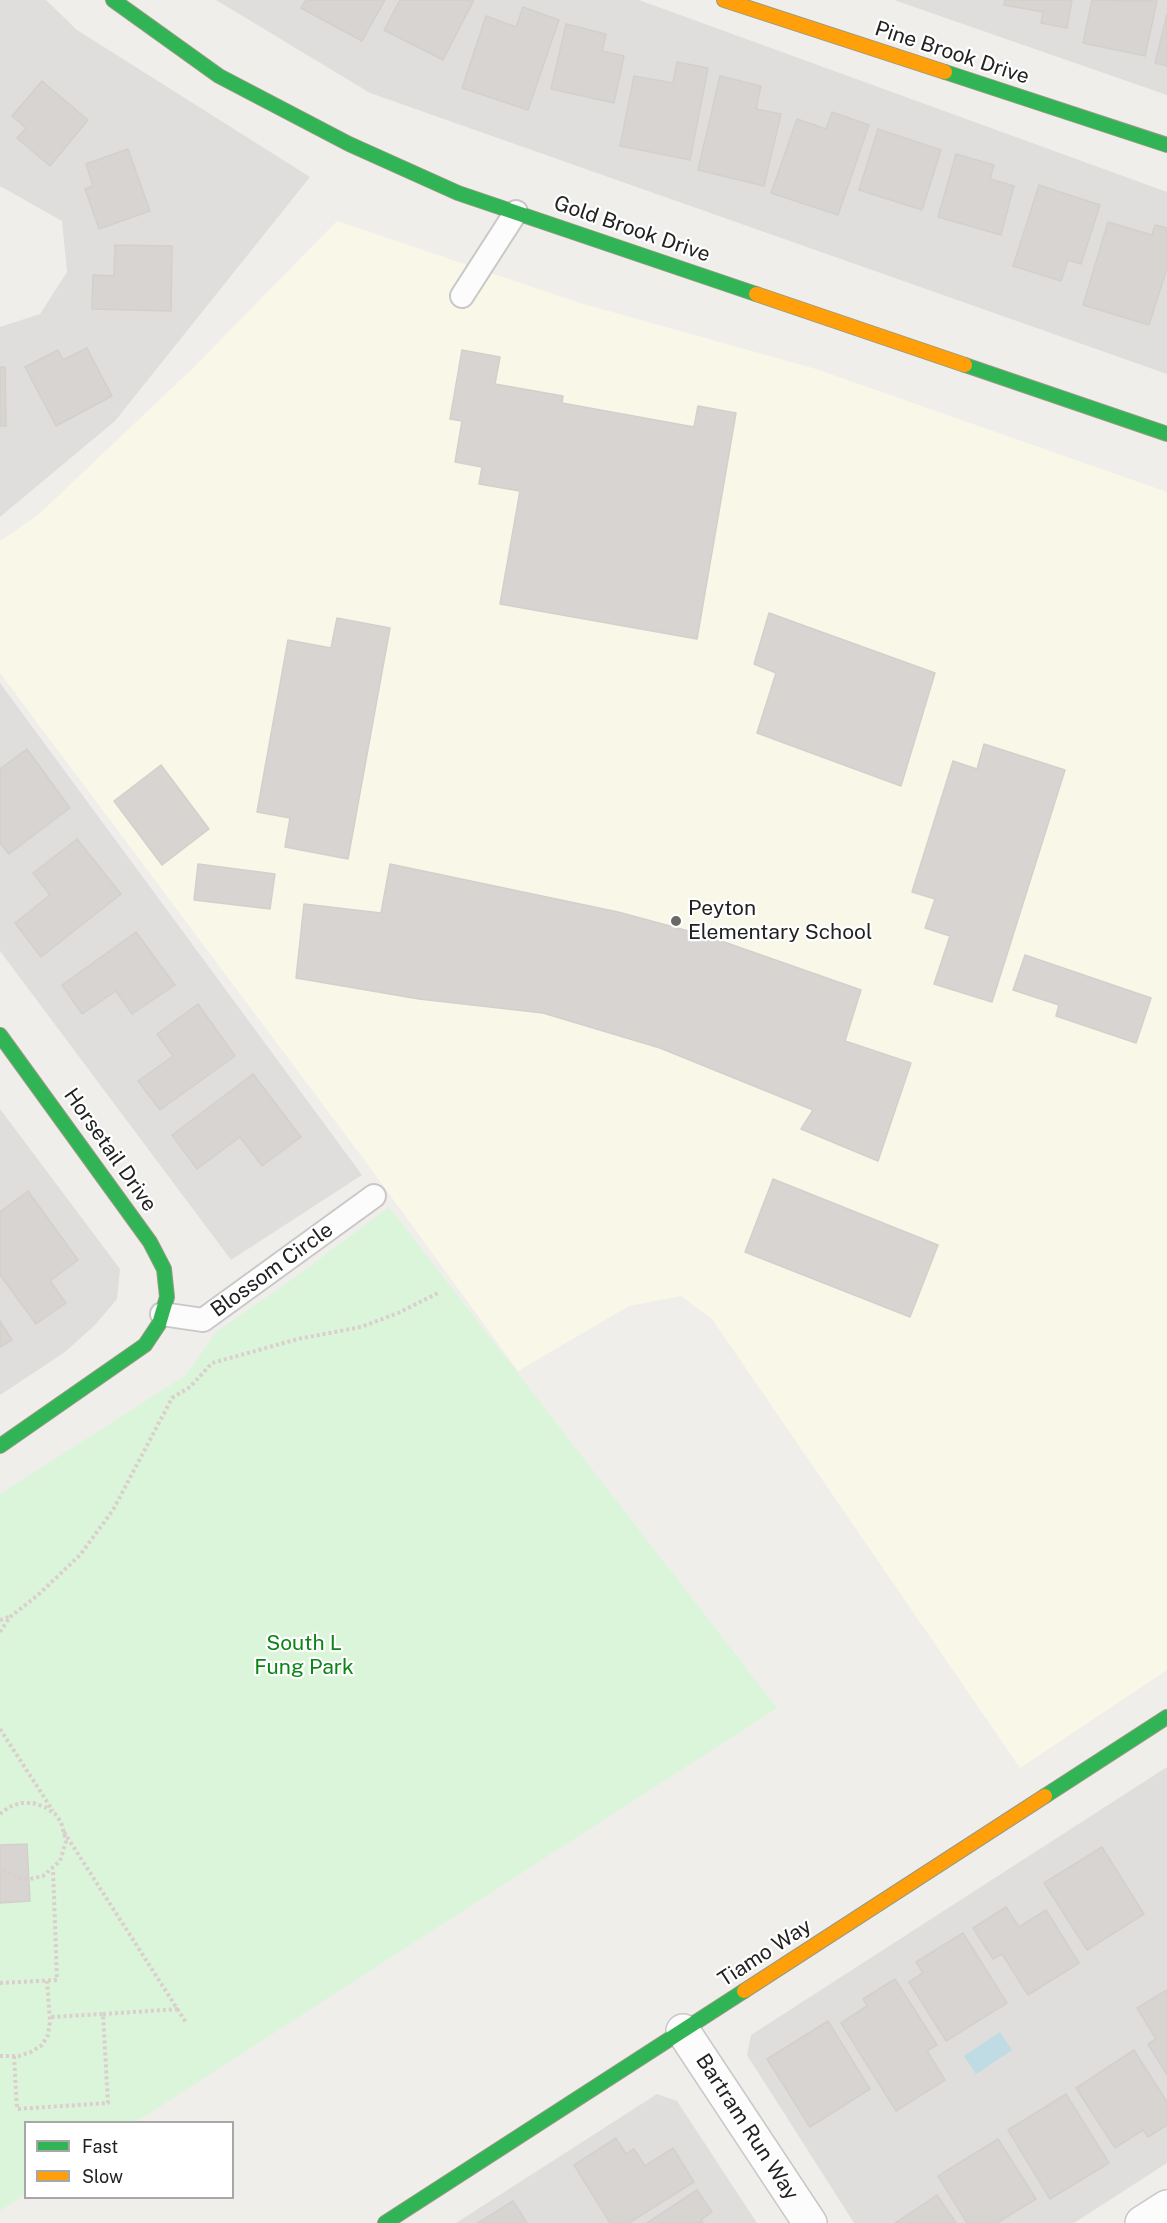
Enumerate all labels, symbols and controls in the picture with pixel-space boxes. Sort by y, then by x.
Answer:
street label: Pine Brook Drive [872,16,1032,90]
street label: Gold Brook Drive [550,190,714,268]
place label: Peyton Elementary School [688,896,872,946]
marker: Peyton Elementary School [669,914,683,928]
street label: Horsetail Drive [58,1083,162,1217]
street label: Blossom Circle [206,1217,338,1323]
park label: South L Fung Park [254,1631,354,1681]
street label: Tiamo Way [714,1914,816,1992]
street label: Bartram Run Way [690,2049,804,2205]
legend [24,2121,234,2199]
text: Fast [82,2136,118,2157]
text: Slow [82,2166,123,2187]

